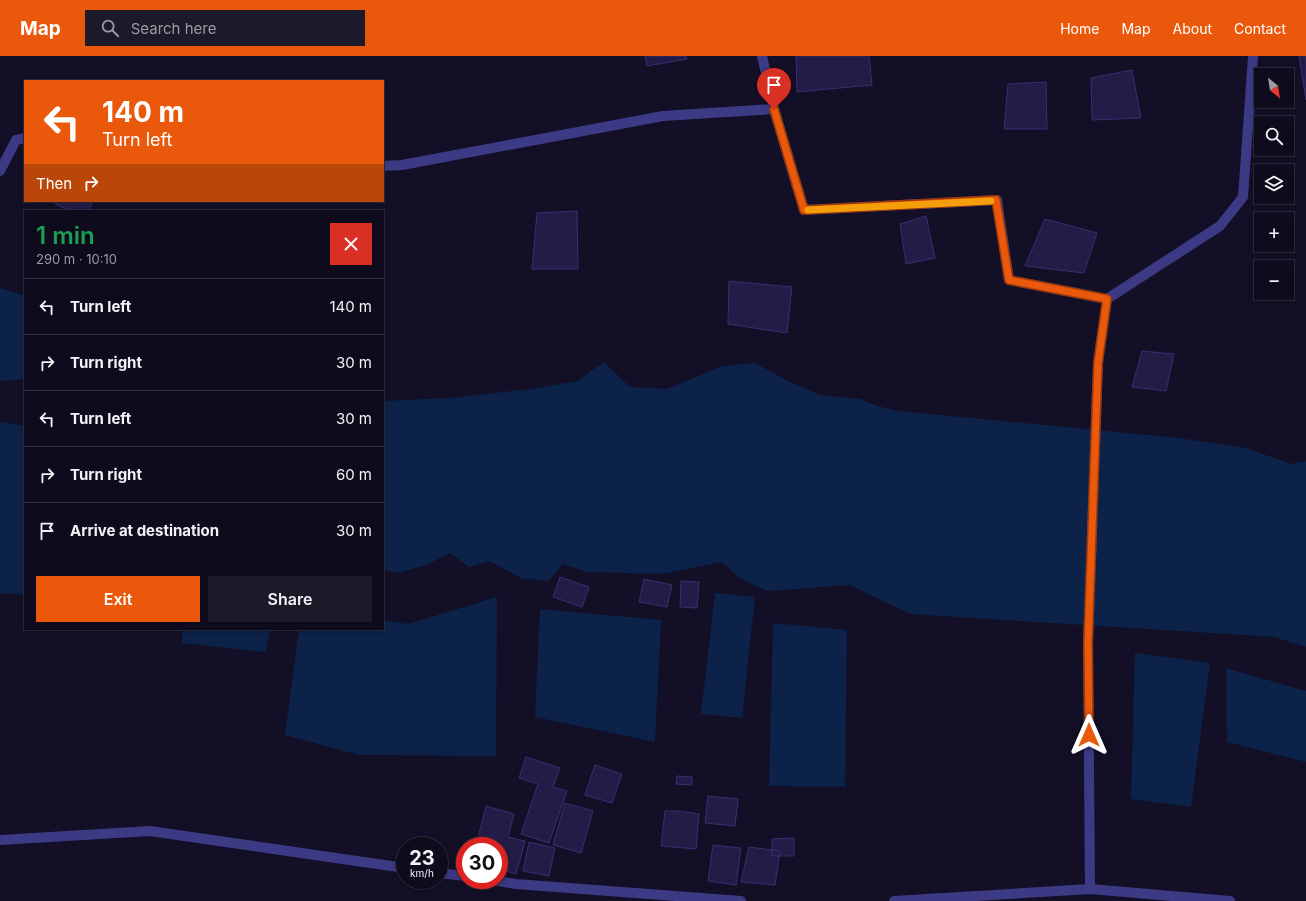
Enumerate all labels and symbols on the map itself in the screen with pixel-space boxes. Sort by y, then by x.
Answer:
pin [757,68,791,109]
north arrow [1254,68,1294,108]
position arrow [1068,714,1110,756]
speed limit sign: 30 [456,837,508,889]

